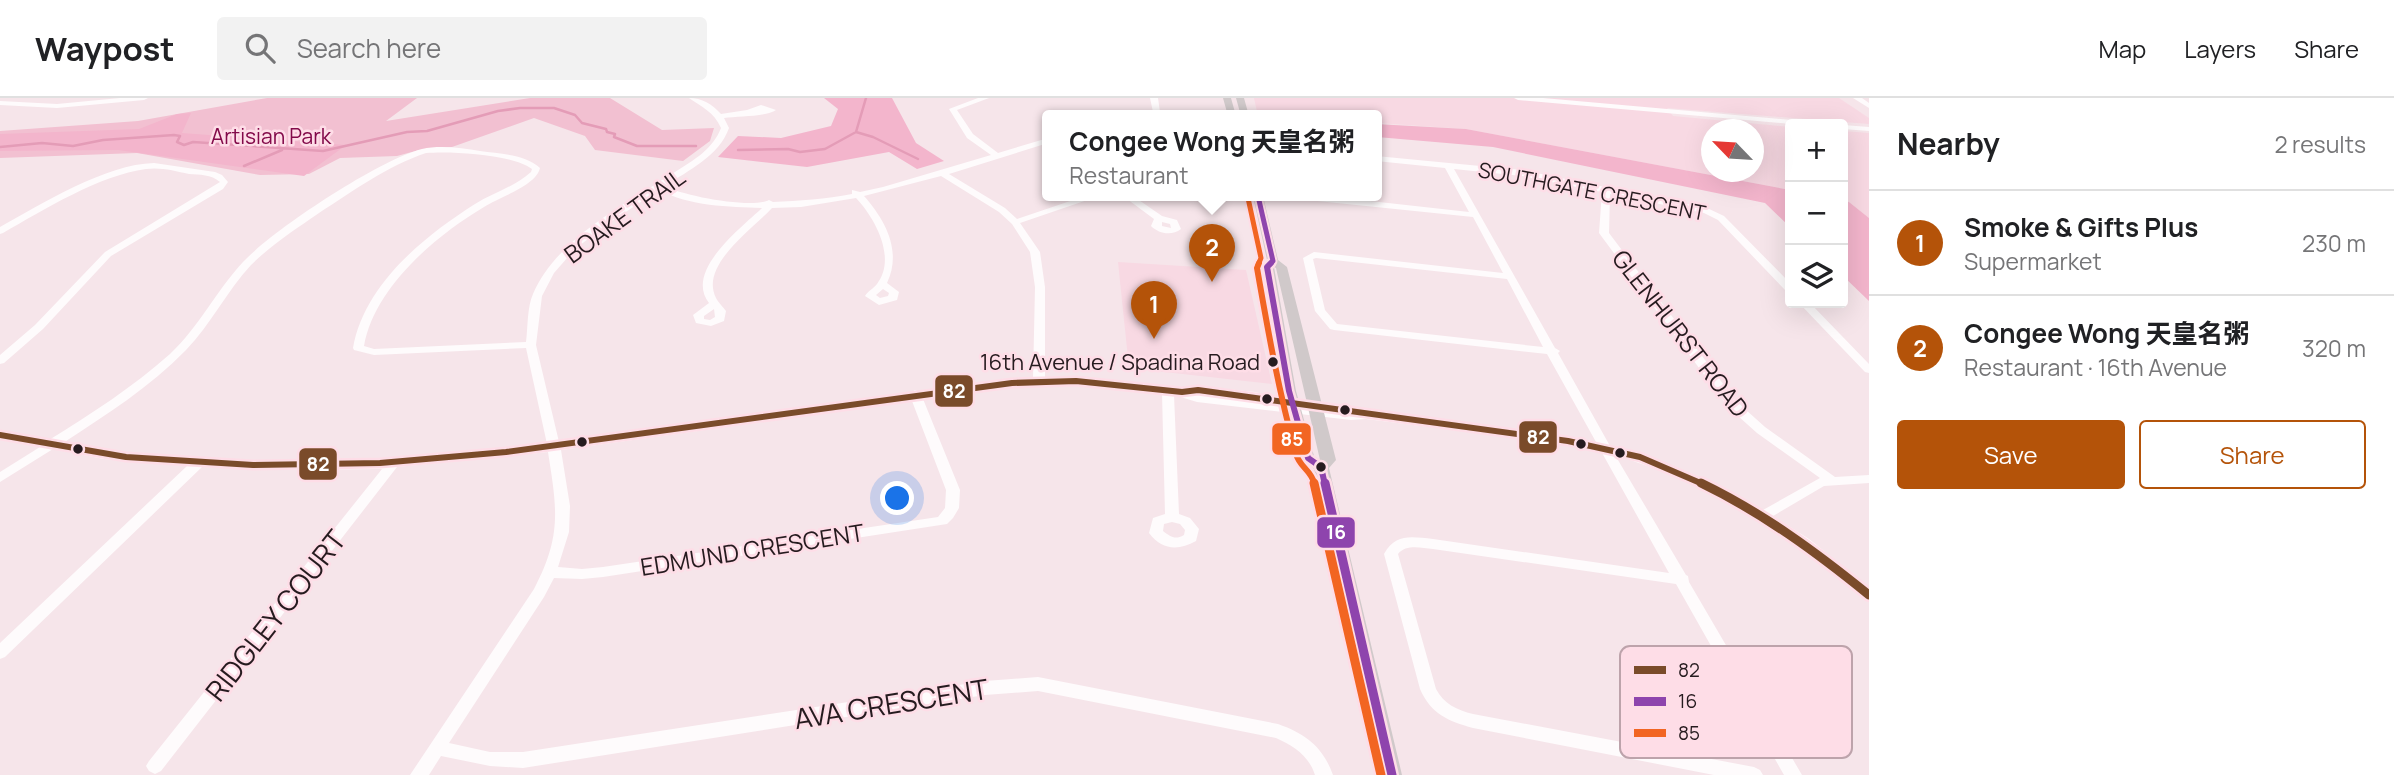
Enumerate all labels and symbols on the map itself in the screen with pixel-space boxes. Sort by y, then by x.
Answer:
north arrow [1701,119,1764,182]
park label: Artisian Park [211,122,332,150]
street label: SOUTHGATE CRESCENT [1476,155,1709,227]
street label: BOAKE TRAIL [557,160,691,270]
pin: 2 [1189,224,1235,282]
street label: GLENHURST ROAD [1605,242,1757,424]
pin: 1 [1131,281,1177,339]
place label: 16th Avenue / Spadina Road [980,347,1260,377]
marker: 16th Avenue / Spadina Road [1266,355,1280,369]
line badge: 82 [934,374,974,408]
text: 82 [943,378,965,404]
unlabelled marker [1260,392,1274,406]
unlabelled marker [1338,403,1352,417]
line badge: 82 [1518,420,1558,454]
line badge: 85 [1271,422,1312,456]
text: 82 [1527,424,1549,450]
text: 85 [1281,426,1303,452]
unlabelled marker [575,435,589,449]
unlabelled marker [1574,437,1588,451]
unlabelled marker [71,442,85,456]
unlabelled marker [1613,446,1627,460]
line badge: 82 [298,447,338,481]
text: 82 [307,451,329,477]
unlabelled marker [1314,460,1328,474]
your location [880,481,914,515]
street label: EDMUND CRESCENT [638,515,867,583]
line badge: 16 [1316,516,1356,549]
text: 16 [1326,519,1346,545]
street label: RIDGLEY COURT [196,521,354,708]
legend [1620,646,1852,758]
text: 82 [1678,657,1700,683]
street label: AVA CRESCENT [791,669,991,737]
text: 16 [1678,688,1697,714]
text: 85 [1678,720,1700,746]

